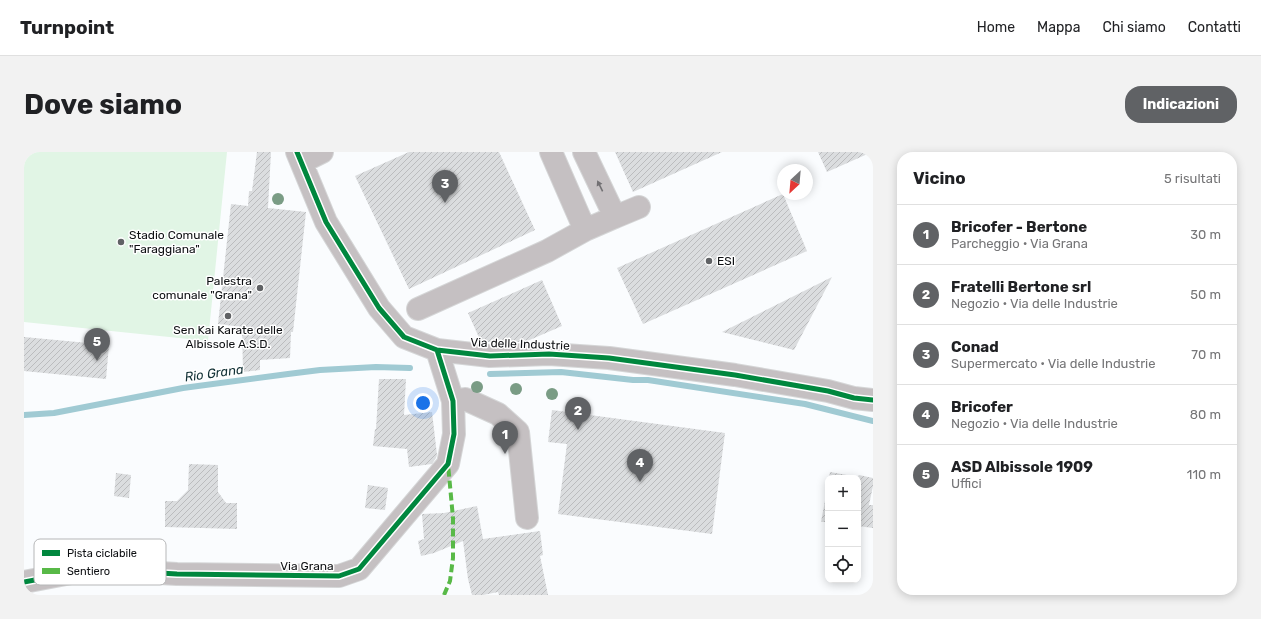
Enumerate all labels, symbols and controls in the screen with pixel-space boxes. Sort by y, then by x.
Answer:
text: Turnpoint [20,16,114,39]
text: Home [977,19,1015,36]
text: Mappa [1037,19,1080,36]
text: Chi siamo [1102,19,1166,36]
text: Contatti [1188,19,1241,36]
button: Indicazioni [1125,86,1237,123]
text: Dove siamo [24,88,182,121]
north arrow [777,164,813,200]
text: Vicino [913,168,966,188]
pin: 3 [432,170,458,203]
text: 5 risultati [1164,171,1221,186]
one-way arrow [597,181,603,192]
text: Bricofer - Bertone [951,218,1087,236]
text: 1 [923,227,929,242]
text: 30 m [1190,227,1221,242]
place label: Stadio Comunale "Faraggiana" [129,228,224,256]
text: Parcheggio · Via Grana [951,236,1088,251]
marker: Stadio Comunale "Faraggiana" [116,237,126,247]
place label: ESI [717,254,735,268]
marker: ESI [704,256,714,266]
place label: Palestra comunale "Grana" [152,274,252,302]
text: Fratelli Bertone srl [951,278,1091,296]
marker: Palestra comunale "Grana" [255,283,265,293]
text: 2 [922,287,930,302]
text: 50 m [1190,287,1221,302]
text: Negozio · Via delle Industrie [951,296,1118,311]
marker: Sen Kai Karate delle Albissole A.S.D. [223,311,233,321]
place label: Sen Kai Karate delle Albissole A.S.D. [173,323,283,351]
pin: 5 [84,328,110,361]
street label: Via delle Industrie [470,335,570,353]
text: Conad [951,338,999,356]
text: 3 [922,347,930,362]
text: 70 m [1191,347,1221,362]
text: Supermercato · Via delle Industrie [951,356,1156,371]
water label: Rio Grana [184,361,245,385]
your location [413,393,433,413]
pin: 2 [565,397,591,430]
text: Bricofer [951,398,1013,416]
text: 4 [922,407,930,422]
text: 80 m [1190,407,1221,422]
text: Negozio · Via delle Industrie [951,416,1118,431]
pin: 1 [492,421,518,454]
pin: 4 [627,449,653,482]
text: ASD Albissole 1909 [951,458,1093,476]
text: 5 [922,467,930,482]
text: 110 m [1187,467,1221,482]
map controls [825,475,861,583]
button: + [825,475,861,511]
text: Uffici [951,476,982,491]
button: − [825,511,861,547]
legend [34,539,166,585]
text: Pista ciclabile [67,547,137,560]
button: locate [825,547,861,583]
street label: Via Grana [280,559,334,573]
text: Sentiero [67,565,110,578]

